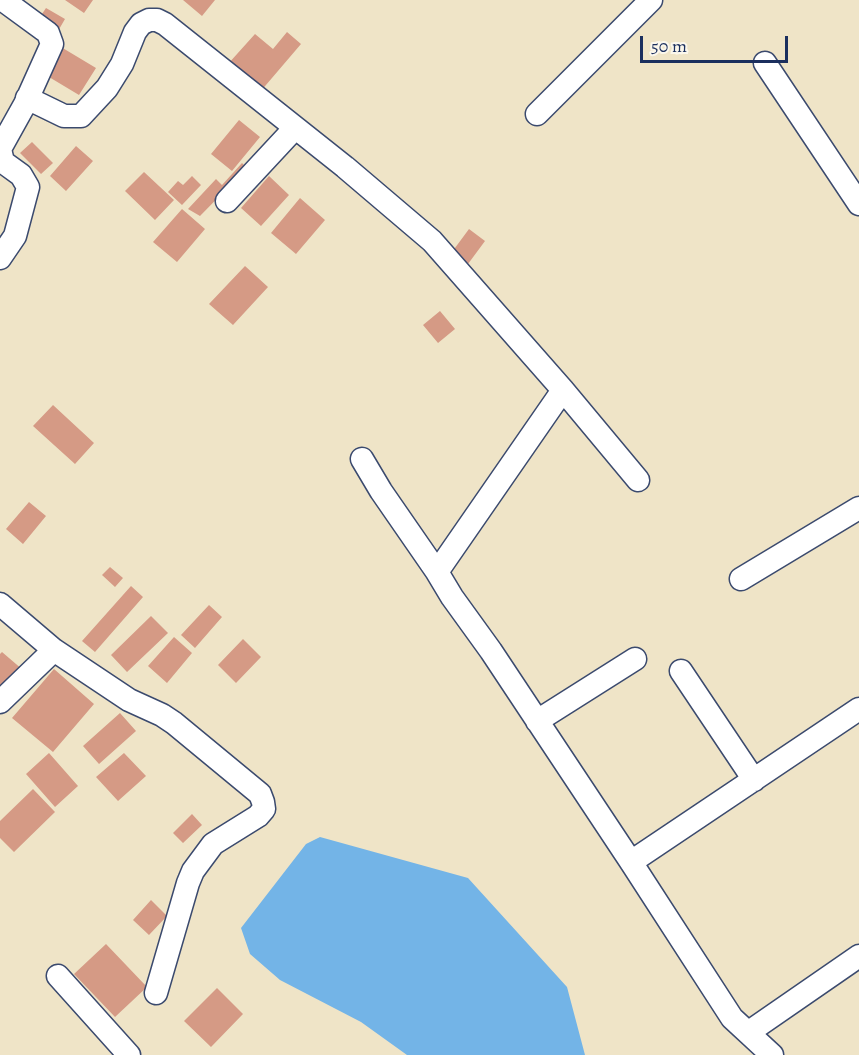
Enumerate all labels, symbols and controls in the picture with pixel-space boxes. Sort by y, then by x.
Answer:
scale bar [643,24,792,62]
text: 50 m [651,34,687,58]

